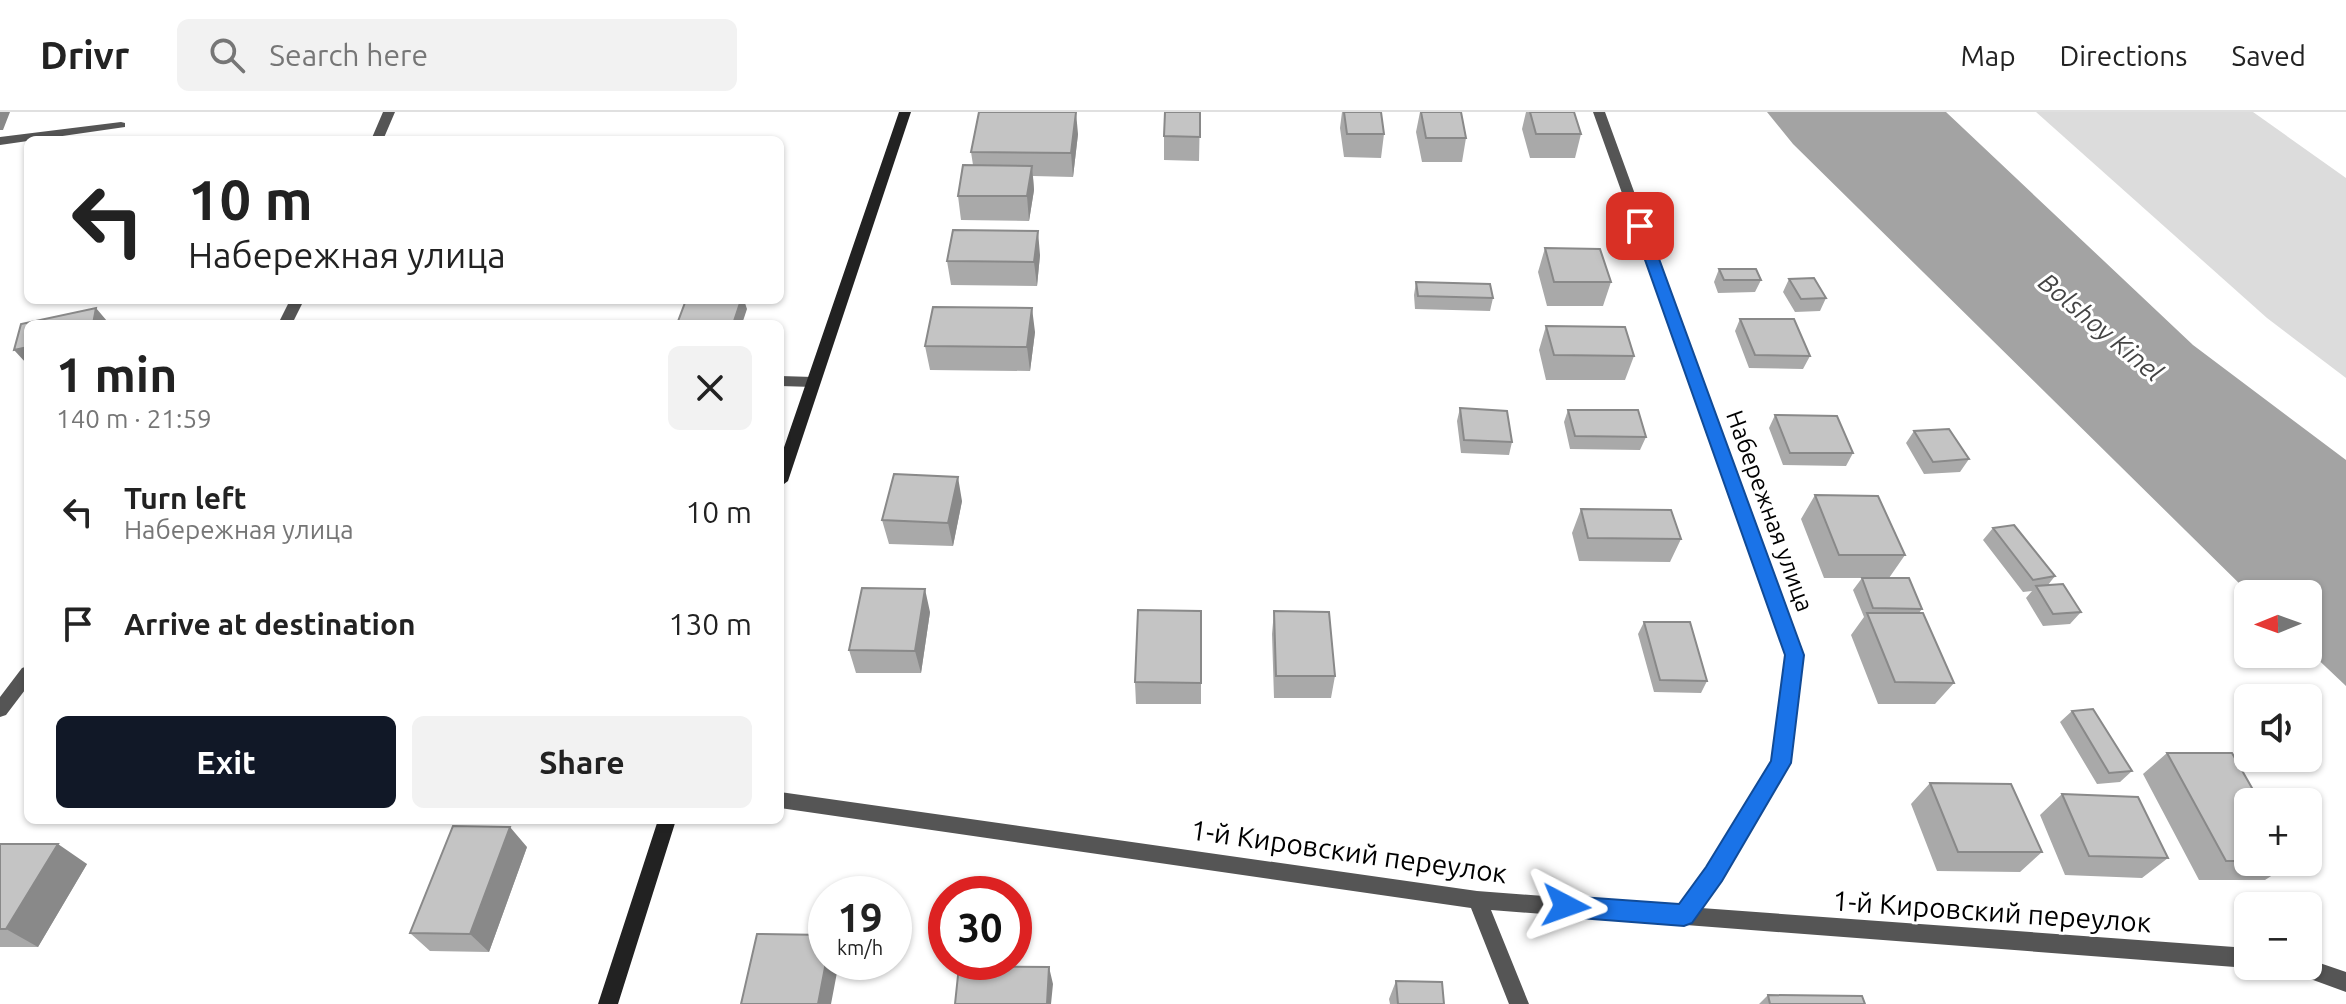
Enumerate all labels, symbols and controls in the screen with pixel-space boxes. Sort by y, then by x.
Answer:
search box [177,19,737,91]
icon: search [205,33,249,77]
text: Drivr [40,34,129,76]
text: Search here [269,38,428,72]
text: Map [1960,40,2016,71]
text: Directions [2060,40,2187,71]
text: Saved [2231,40,2306,71]
icon: left [56,168,160,272]
text: 10 m [188,168,313,231]
pin [1606,192,1674,260]
icon: arrive [1618,204,1662,248]
text: Набережная улица [188,234,506,275]
water label: Bolshoy Kinel [2033,267,2169,387]
button: close [668,346,752,430]
text: 1 min [56,347,177,401]
text: 140 m · 21:59 [56,404,212,433]
street label: Набережная улица [1721,407,1819,615]
text: Turn left [124,481,246,515]
icon: left [56,490,100,534]
text: 10 m [685,495,752,529]
text: Набережная улица [124,515,354,544]
north arrow [2234,580,2322,668]
map controls [2234,580,2322,980]
icon: arrive [56,602,100,646]
text: Arrive at destination [124,607,416,641]
text: 130 m [668,607,752,641]
button: sound [2234,684,2322,772]
button: Exit [56,716,396,808]
button: Share [412,716,752,808]
button: + [2234,788,2322,876]
street label: 1-й Кировский переулок [1189,813,1509,889]
position arrow [1524,864,1608,948]
speed limit sign: 30 [928,876,1032,980]
street label: 1-й Кировский переулок [1832,884,2152,938]
button: − [2234,892,2322,980]
text: 19 [837,895,883,940]
text: km/h [837,936,883,959]

